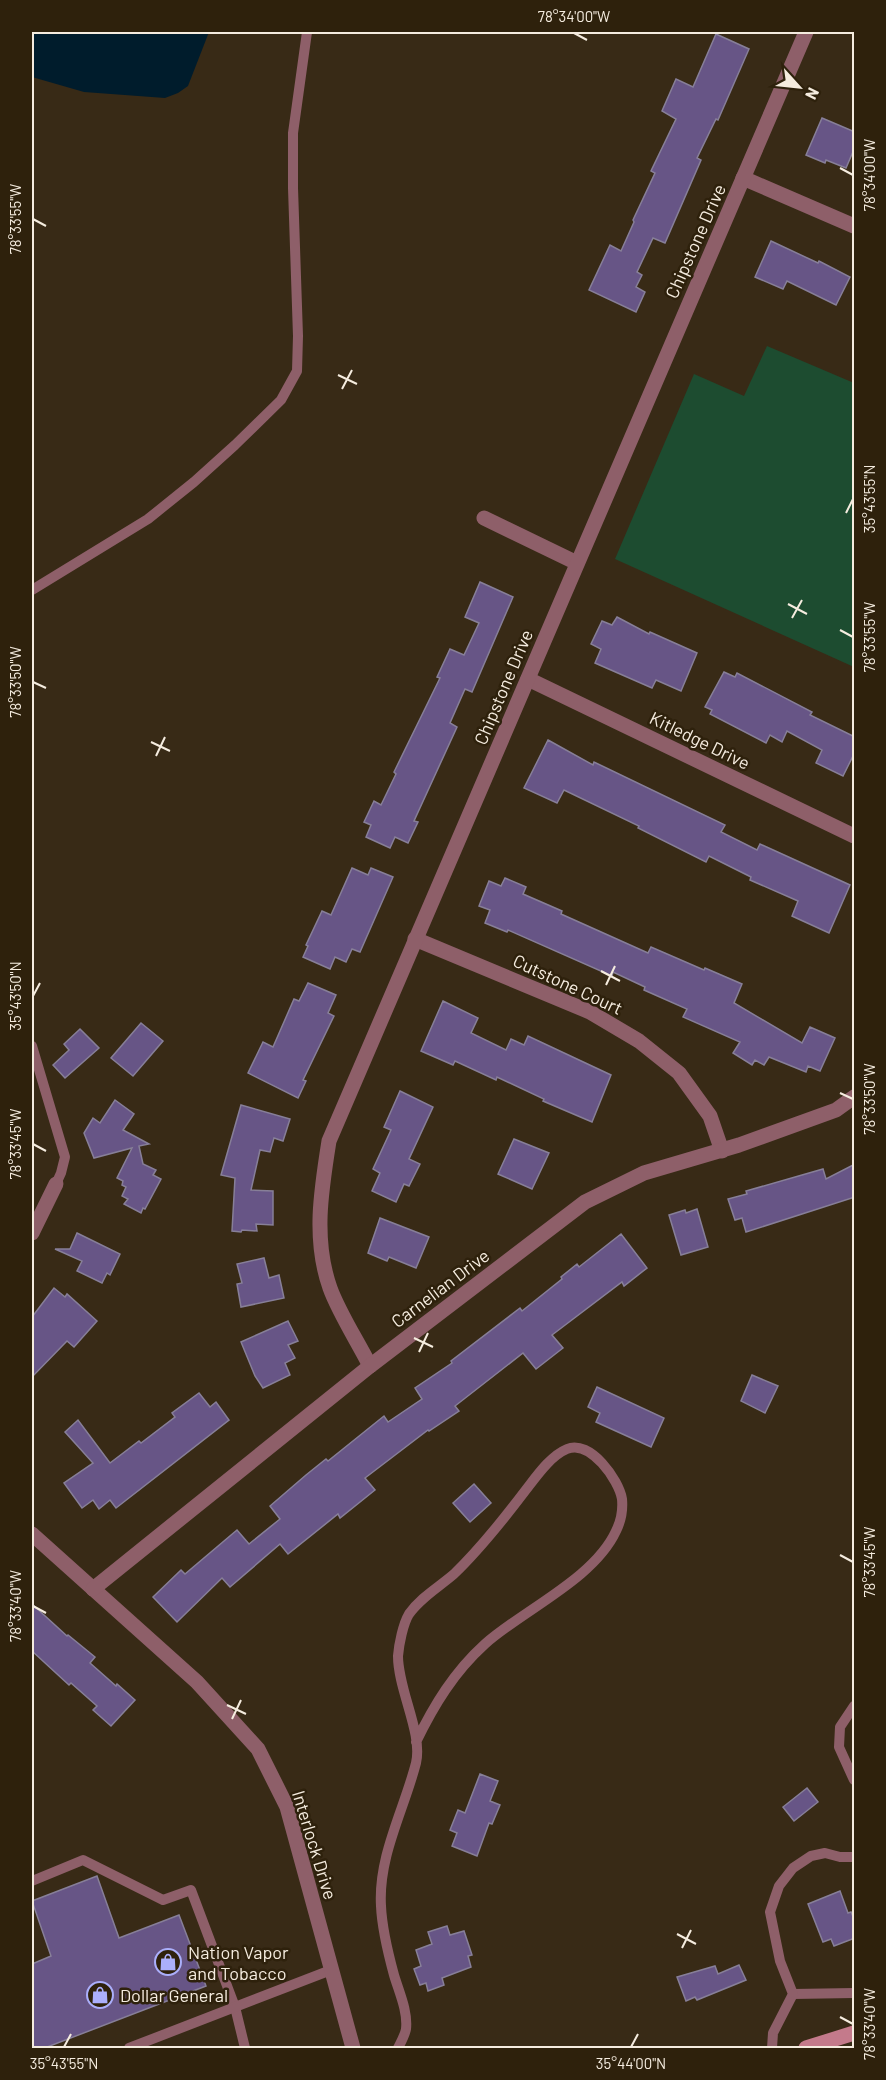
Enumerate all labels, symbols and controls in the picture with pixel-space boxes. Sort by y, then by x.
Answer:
text: 78°34'00"W [538,7,610,25]
north arrow [769,57,829,117]
text: N [802,85,824,103]
text: 78°34'00"W [860,139,878,211]
street label: Chipstone Drive [660,180,730,302]
text: 78°33'55"W [6,184,24,254]
text: 35°43'55"N [860,465,878,533]
text: 78°33'55"W [860,602,878,672]
street label: Chipstone Drive [469,626,537,748]
text: 78°33'50"W [6,646,24,718]
street label: Kitledge Drive [646,706,754,774]
street label: Cutstone Court [510,949,626,1019]
text: 35°43'50"N [6,961,24,1031]
text: 78°33'50"W [860,1063,878,1135]
text: 78°33'45"W [6,1108,24,1180]
street label: Carnelian Drive [387,1244,493,1332]
text: 78°33'45"W [860,1526,878,1598]
text: 78°33'40"W [6,1570,24,1642]
street label: Interlock Drive [288,1788,342,1902]
place label: Nation Vapor and Tobacco [188,1941,289,1984]
shop icon: Nation Vapor and Tobacco [153,1947,183,1977]
shop icon: Dollar General [85,1980,115,2010]
place label: Dollar General [120,1984,228,2006]
text: 78°33'40"W [860,1988,878,2060]
text: 35°43'55"N [30,2054,98,2072]
text: 35°44'00"N [596,2054,666,2072]

